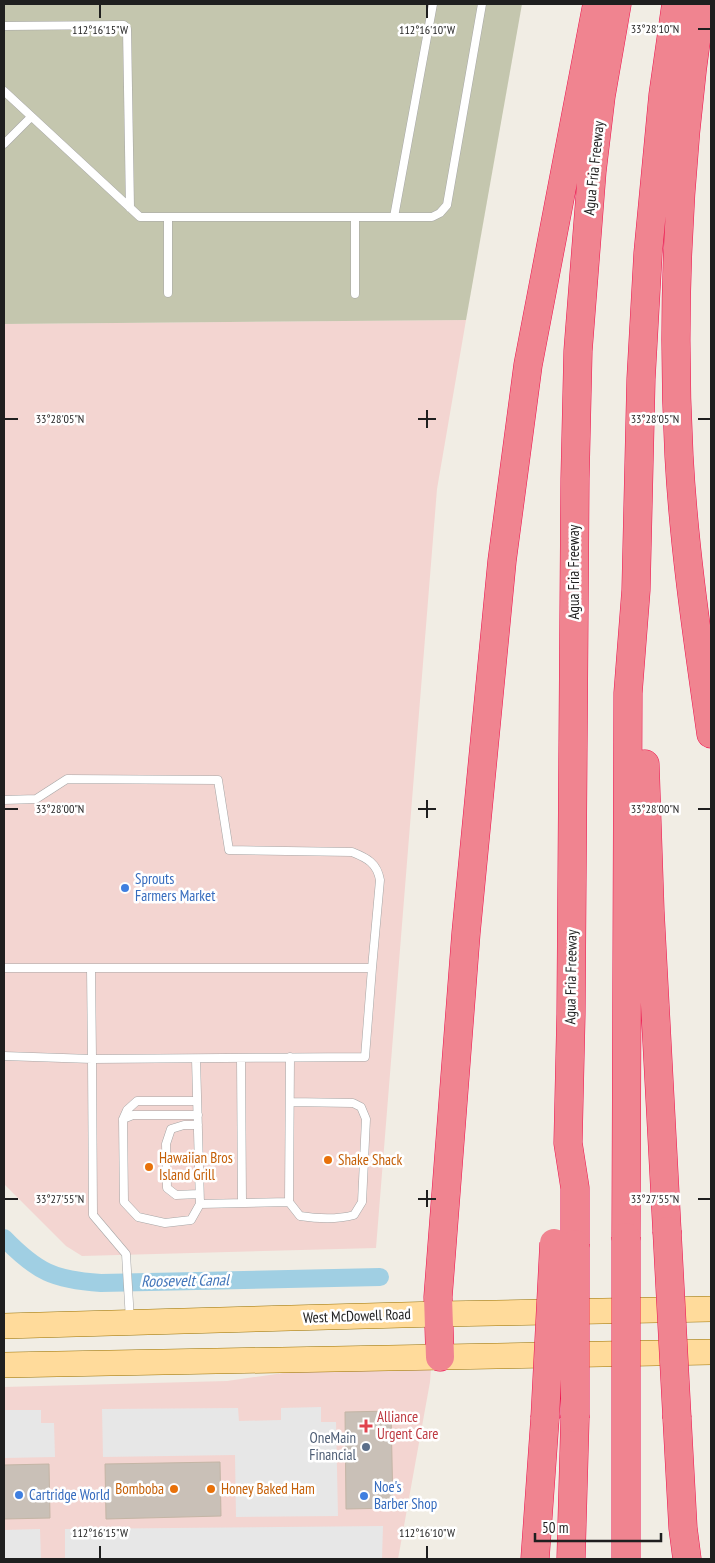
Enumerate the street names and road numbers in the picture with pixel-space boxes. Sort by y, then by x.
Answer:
street label: Agua Fria Freeway [579,119,608,216]
street label: Agua Fria Freeway [564,524,583,619]
street label: Agua Fria Freeway [560,929,581,1025]
street label: West McDowell Road [303,1304,411,1327]

